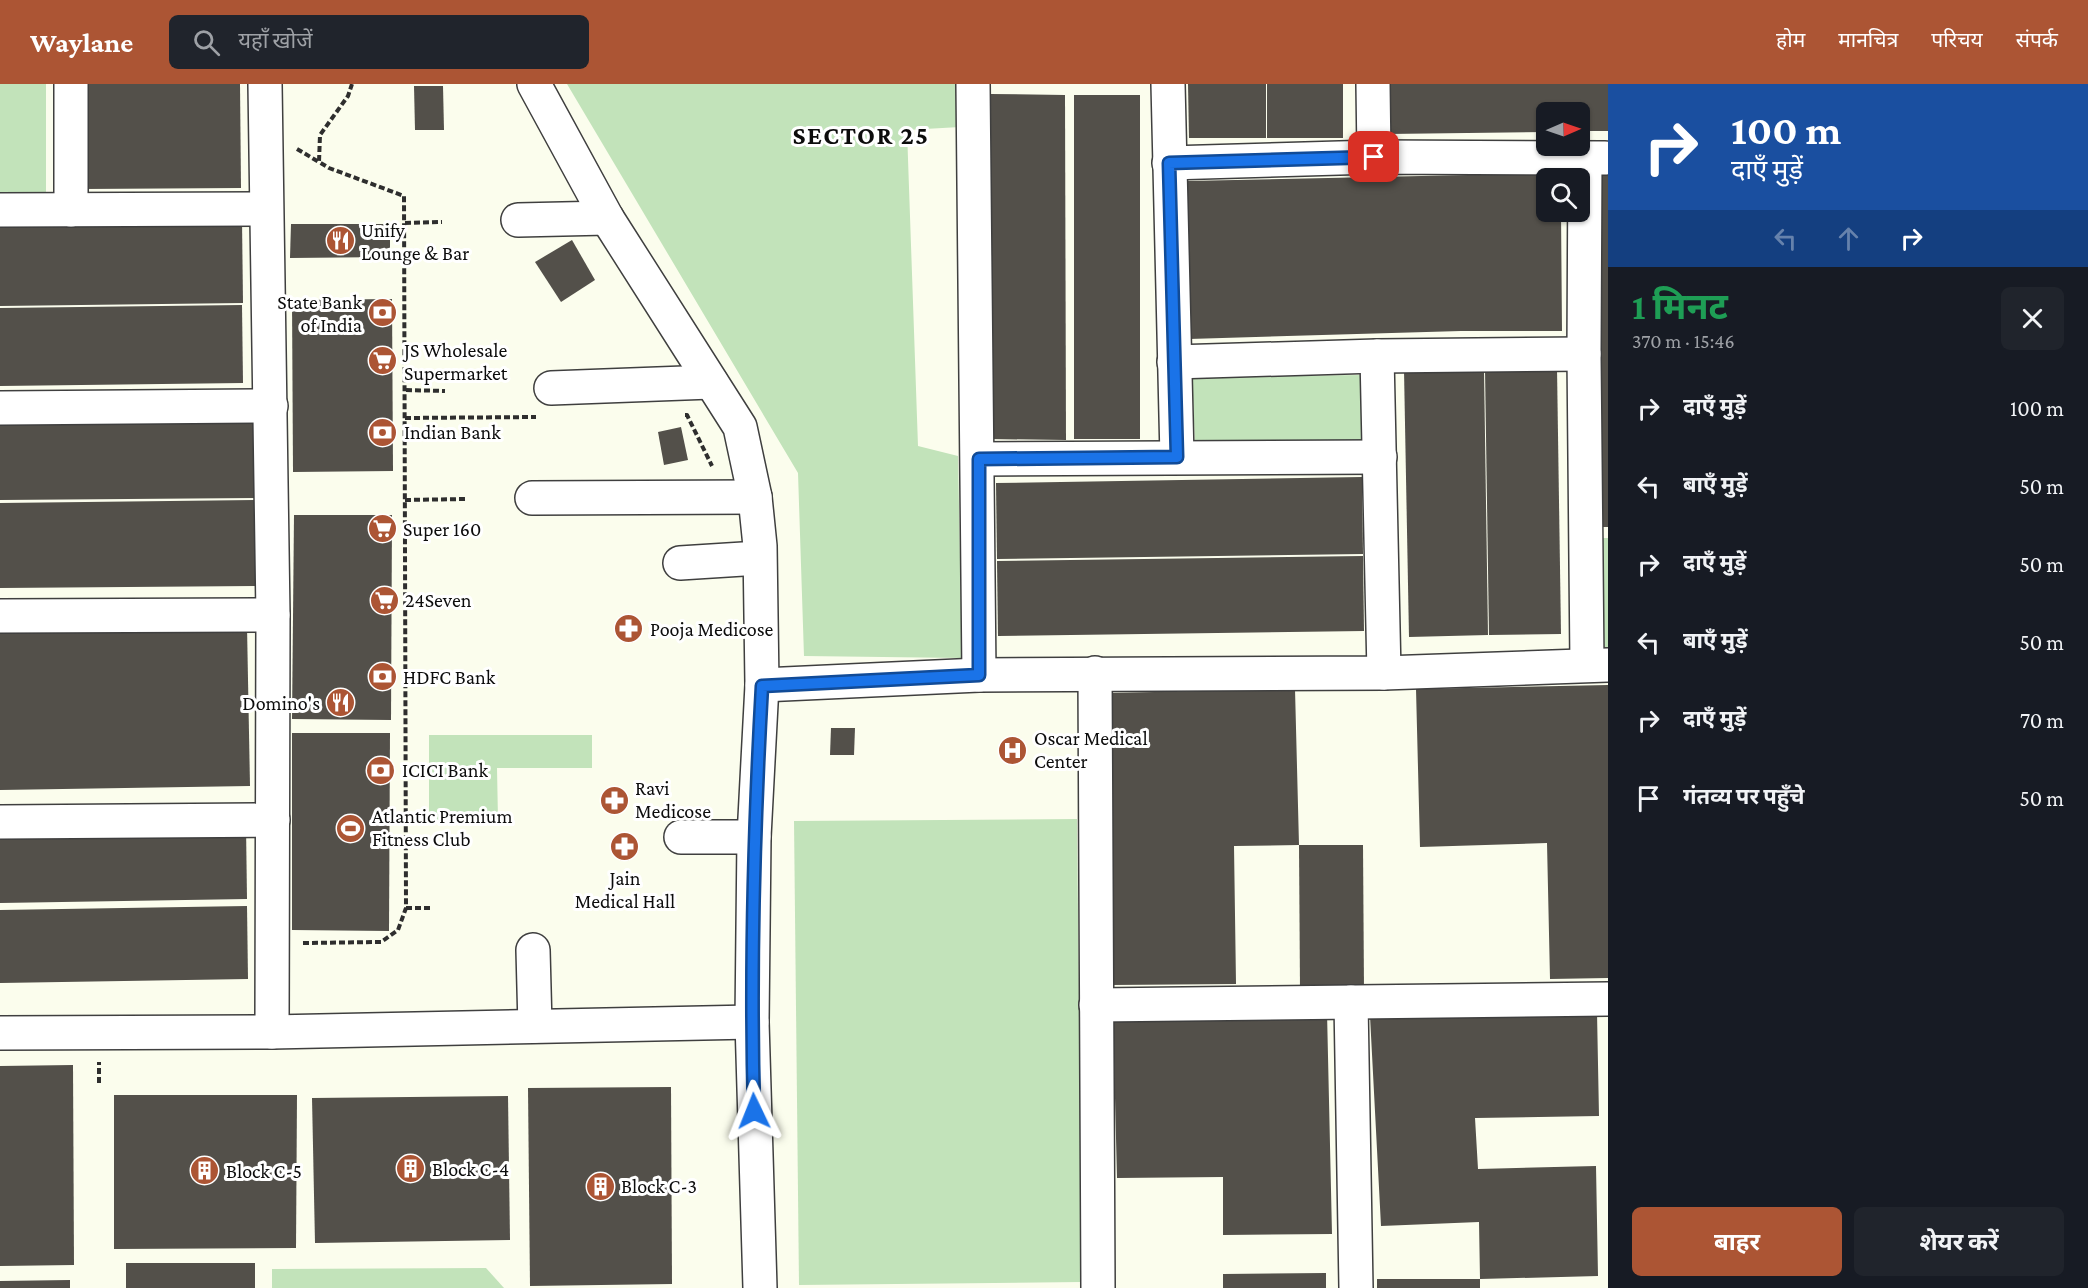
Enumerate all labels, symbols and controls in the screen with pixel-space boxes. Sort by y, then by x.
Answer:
search box [169,15,589,69]
icon: search [190,26,223,59]
text: Waylane [30,27,133,58]
text: यहाँ खोजें [238,28,313,53]
text: होम [1776,28,1805,52]
text: मानचित्र [1838,28,1898,52]
text: परिचय [1931,28,1983,52]
text: संपर्क [2016,28,2058,52]
north arrow [1536,102,1590,156]
map controls [1536,102,1590,222]
text: 100 m [1731,106,1841,153]
icon: right [1632,108,1710,186]
district label: SECTOR 25 [793,121,929,150]
pin [1348,131,1399,182]
icon: arrive [1357,140,1390,173]
text: दाएँ मुड़ें [1731,155,1803,185]
button: search [1536,168,1590,222]
place label: Unify Lounge & Bar [361,219,469,265]
icon: left [1769,222,1802,255]
icon: ahead [1832,222,1865,255]
icon: right [1895,222,1928,255]
restaurant icon: Unify Lounge & Bar [324,225,356,257]
text: 1 मिनट [1632,287,1728,327]
button: close [2001,287,2064,350]
place label: State Bank of India [277,291,362,336]
bank icon: State Bank of India [367,297,399,329]
text: 370 m · 15:46 [1632,330,1735,352]
place label: JS Wholesale Supermarket [402,339,508,385]
supermarket icon: JS Wholesale Supermarket [367,345,399,377]
icon: right [1632,392,1665,425]
text: दाएँ मुड़ें [1683,394,1746,419]
text: 100 m [2010,396,2064,421]
bank icon: Indian Bank [367,416,399,448]
place label: Indian Bank [404,421,501,443]
icon: left [1632,470,1665,503]
text: बाएँ मुड़ें [1683,472,1748,497]
text: 50 m [2019,474,2064,499]
supermarket icon: Super 160 [366,513,398,545]
place label: Super 160 [403,518,481,541]
icon: right [1632,548,1665,581]
text: दाएँ मुड़ें [1683,550,1746,575]
text: 50 m [2019,552,2064,577]
supermarket icon: 24Seven [368,584,400,616]
place label: 24Seven [405,589,472,611]
pharmacy icon: Pooja Medicose [613,613,645,645]
place label: Pooja Medicose [650,618,774,641]
icon: left [1632,626,1665,659]
text: बाएँ मुड़ें [1683,628,1748,653]
text: 50 m [2019,630,2064,655]
bank icon: HDFC Bank [366,661,398,693]
place label: HDFC Bank [403,666,496,688]
restaurant icon: Domino's [325,687,357,719]
place label: Domino's [242,692,320,714]
icon: right [1632,704,1665,737]
text: दाएँ मुड़ें [1683,706,1746,731]
text: 70 m [2020,708,2064,733]
place label: Oscar Medical Center [1034,727,1148,772]
hospital icon: Oscar Medical Center [997,734,1029,766]
bank icon: ICICI Bank [365,754,397,786]
place label: ICICI Bank [402,759,488,781]
place label: Ravi Medicose [635,777,711,822]
icon: arrive [1632,782,1665,815]
pharmacy icon: Ravi Medicose [598,784,630,816]
text: गंतव्य पर पहुँचे [1683,784,1805,809]
text: 50 m [2019,786,2064,811]
place label: Atlantic Premium Fitness Club [372,805,512,850]
sports icon: Atlantic Premium Fitness Club [335,812,367,844]
pharmacy icon: Jain Medical Hall [609,831,641,863]
place label: Jain Medical Hall [575,867,675,912]
position arrow [722,1079,786,1143]
building icon: Block C-4 [395,1153,427,1185]
building icon: Block C-5 [189,1155,221,1187]
place label: Block C-4 [432,1158,509,1180]
place label: Block C-5 [226,1160,302,1182]
building icon: Block C-3 [584,1170,616,1202]
place label: Block C-3 [621,1175,697,1197]
button: बाहर [1632,1207,1842,1276]
button: शेयर करें [1854,1207,2064,1276]

